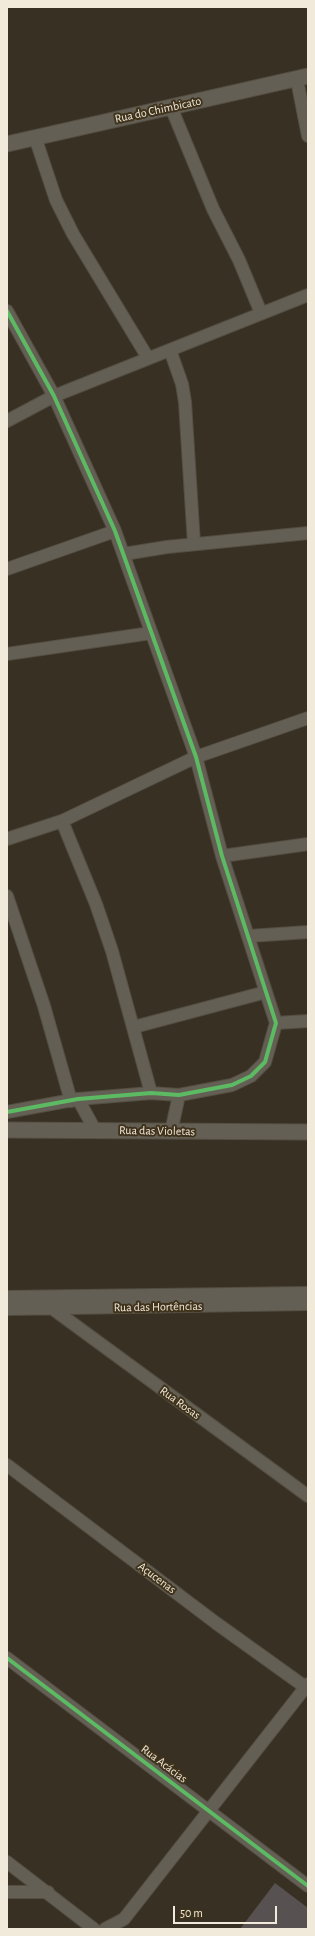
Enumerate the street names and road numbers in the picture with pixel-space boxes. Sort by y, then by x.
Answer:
street label: Rua do Chimbicato [114,94,202,126]
street label: Rua das Violetas [119,1123,195,1139]
street label: Rua das Hortências [114,1299,202,1315]
street label: Rua Rosas [157,1383,203,1423]
street label: Açucenas [135,1559,179,1597]
street label: Rua Acácias [138,1742,190,1786]

